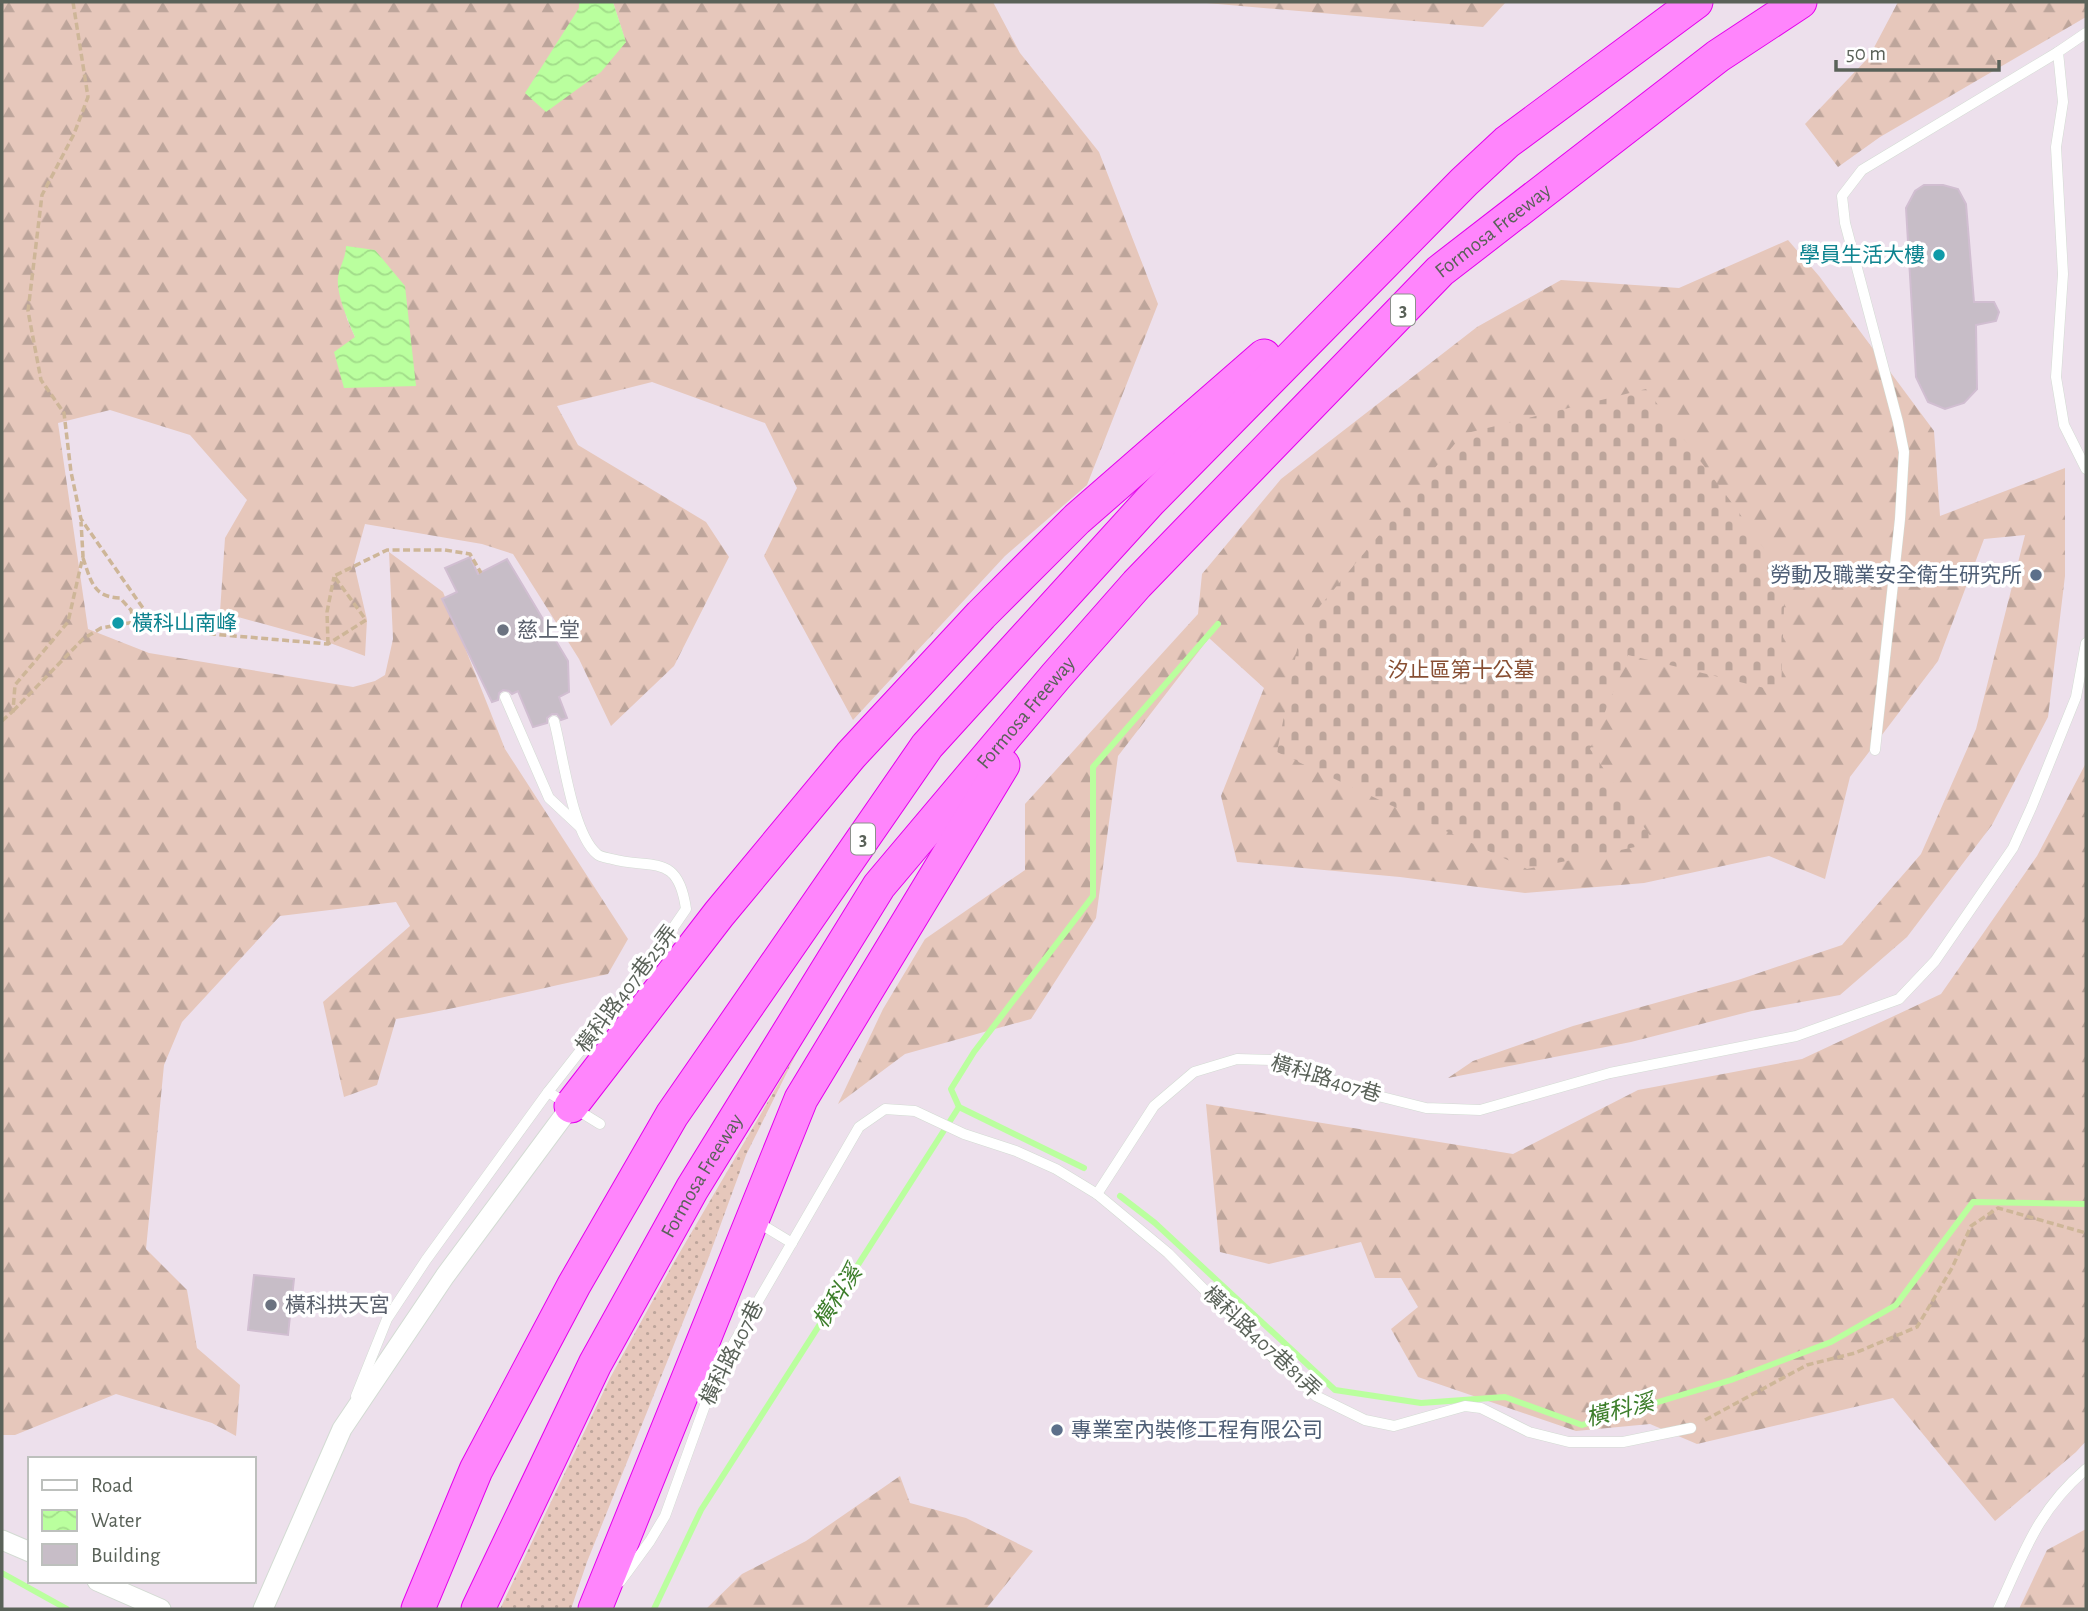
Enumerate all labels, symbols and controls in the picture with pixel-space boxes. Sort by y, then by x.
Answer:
scale bar [1836,28,1999,72]
text: 50 m [1846,43,1886,64]
street label: Formosa Freeway [1431,179,1554,281]
place label: 學員生活大樓 [1799,244,1925,266]
marker: 學員生活大樓 [1931,247,1947,263]
road number: 3 [1391,294,1415,326]
place label: 勞動及職業安全衛生研究所 [1770,564,2022,586]
marker: 勞動及職業安全衛生研究所 [2028,567,2044,583]
place label: 橫科山南峰 [132,612,237,634]
marker: 橫科山南峰 [110,615,126,631]
place label: 慈上堂 [517,619,580,641]
marker: 慈上堂 [495,622,511,638]
street label: Formosa Freeway [972,652,1079,772]
park label: 汐止區第十公墓 [1388,659,1535,681]
road number: 3 [851,824,875,854]
street label: 橫科路407巷25弄 [572,921,682,1057]
street label: 橫科路407巷 [1268,1051,1384,1106]
street label: Formosa Freeway [657,1110,746,1241]
water label: 橫科溪 [808,1258,868,1332]
street label: 橫科路407巷81弄 [1199,1282,1325,1402]
place label: 橫科拱天宮 [285,1294,390,1316]
marker: 橫科拱天宮 [263,1297,279,1313]
street label: 橫科路407巷 [696,1297,767,1409]
water label: 橫科溪 [1583,1389,1659,1431]
place label: 專業室內裝修工程有限公司 [1071,1418,1323,1441]
marker: 專業室內裝修工程有限公司 [1049,1422,1065,1438]
legend [28,1457,256,1583]
text: Road [91,1475,133,1496]
text: Water [91,1510,141,1531]
text: Building [91,1545,161,1566]

